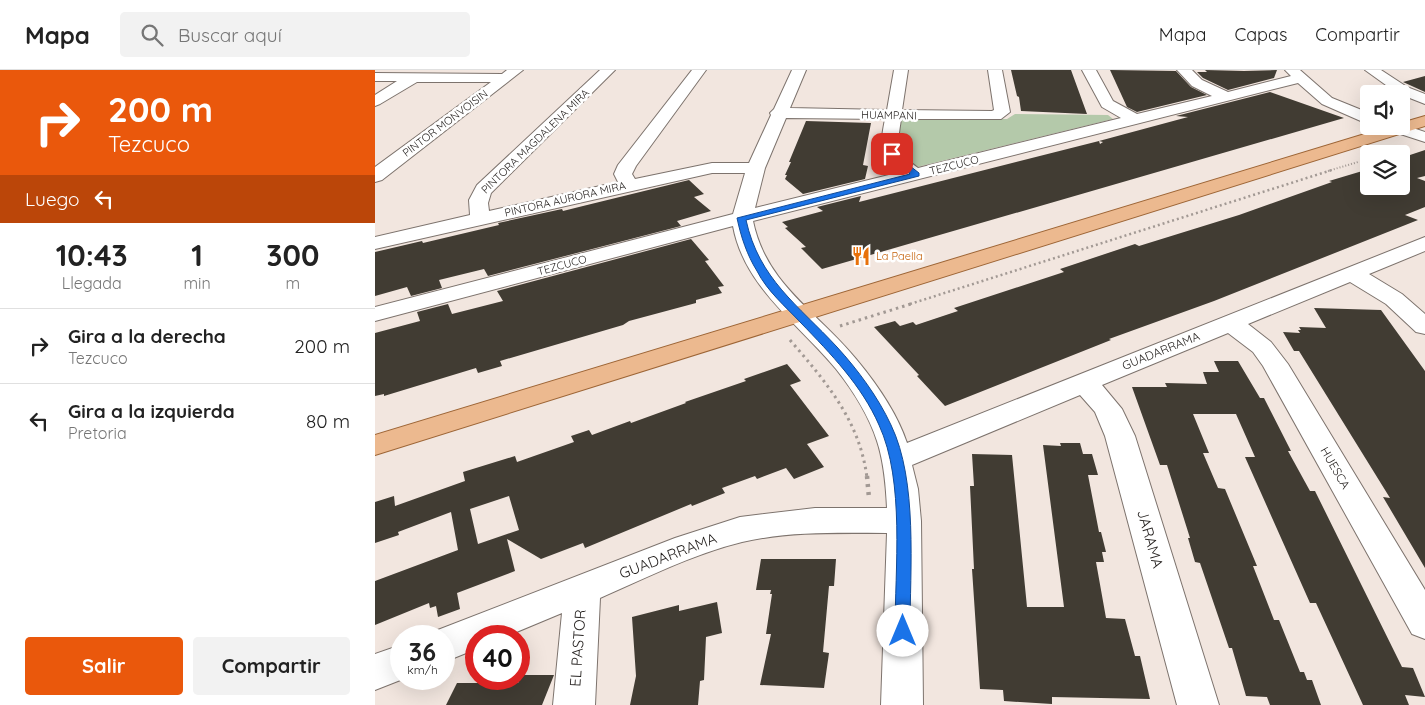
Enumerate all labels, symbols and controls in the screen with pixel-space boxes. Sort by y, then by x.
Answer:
search box [120,12,470,57]
text: Mapa [25,20,90,50]
icon: search [138,21,166,49]
text: Buscar aquí [178,23,282,47]
text: Mapa [1159,23,1206,46]
text: Capas [1234,23,1287,46]
text: Compartir [1315,23,1400,46]
map controls [1360,85,1410,195]
button: sound [1360,85,1410,135]
street label: PINTOR MONVOISIN [400,86,490,160]
street label: PINTORA MAGDALENA MIRA [478,86,592,196]
text: 200 m [108,87,213,131]
icon: right [25,90,90,155]
street label: HUAMPANI [861,108,917,122]
text: Tezcuco [108,130,190,158]
pin [871,133,913,175]
icon: arrive [878,140,906,168]
button: layers [1360,145,1410,195]
street label: TEZCUCO [928,152,980,178]
street label: PINTORA AURORA MIRA [503,178,627,220]
icon: left [90,185,118,213]
text: Luego [25,187,80,211]
text: 10:43 [56,236,128,274]
text: 1 [191,236,203,274]
text: 300 [266,236,319,274]
restaurant icon: La Paella [850,245,872,267]
place label: La Paella [876,249,923,263]
street label: TEZCUCO [536,252,588,278]
text: Llegada [62,273,122,293]
text: min [183,273,211,293]
text: m [286,273,300,293]
text: Gira a la derecha [68,324,226,348]
street label: GUADARRAMA [1120,328,1202,373]
icon: right [25,332,53,360]
text: 200 m [294,334,350,358]
text: Tezcuco [68,348,128,368]
text: Gira a la izquierda [68,399,235,423]
icon: left [25,407,53,435]
text: 80 m [306,409,350,433]
text: Pretoria [68,423,127,443]
street label: HUESCA [1317,444,1354,492]
street label: JARAMA [1133,507,1168,571]
street label: GUADARRAMA [616,528,720,583]
position arrow [876,604,928,656]
street label: EL PASTOR [565,609,590,687]
speed limit sign: 40 [465,625,530,690]
text: 36 [409,636,436,667]
button: Salir [25,637,183,695]
button: Compartir [193,637,350,695]
text: km/h [407,662,438,677]

